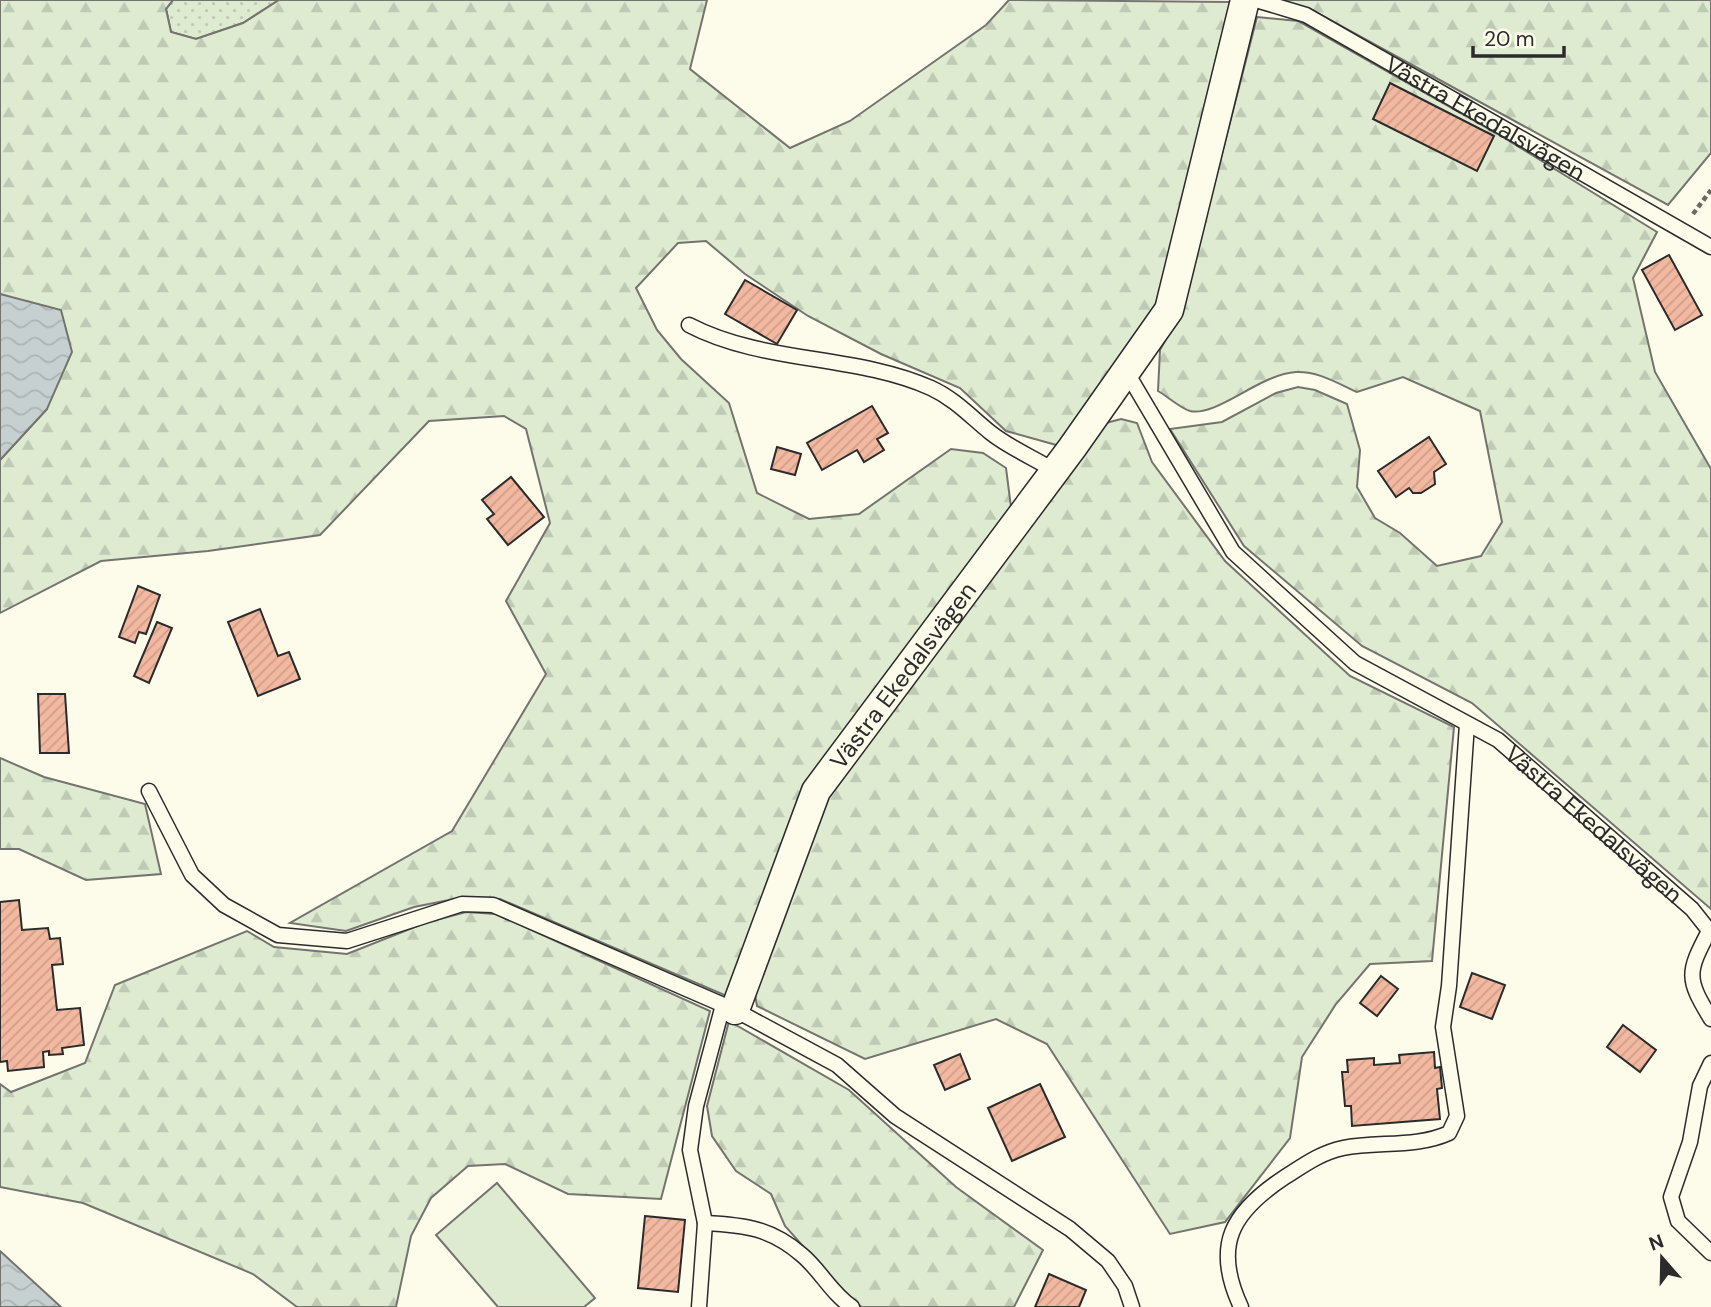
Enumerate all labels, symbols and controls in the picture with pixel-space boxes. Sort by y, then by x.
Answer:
scale bar [1473,14,1564,58]
text: 20 m [1484,25,1535,53]
street label: Västra Ekedalsvägen [1380,48,1591,187]
street label: Västra Ekedalsvägen [822,575,982,775]
street label: Västra Ekedalsvägen [1499,738,1689,910]
north arrow [1627,1223,1697,1293]
text: N [1646,1228,1667,1257]

